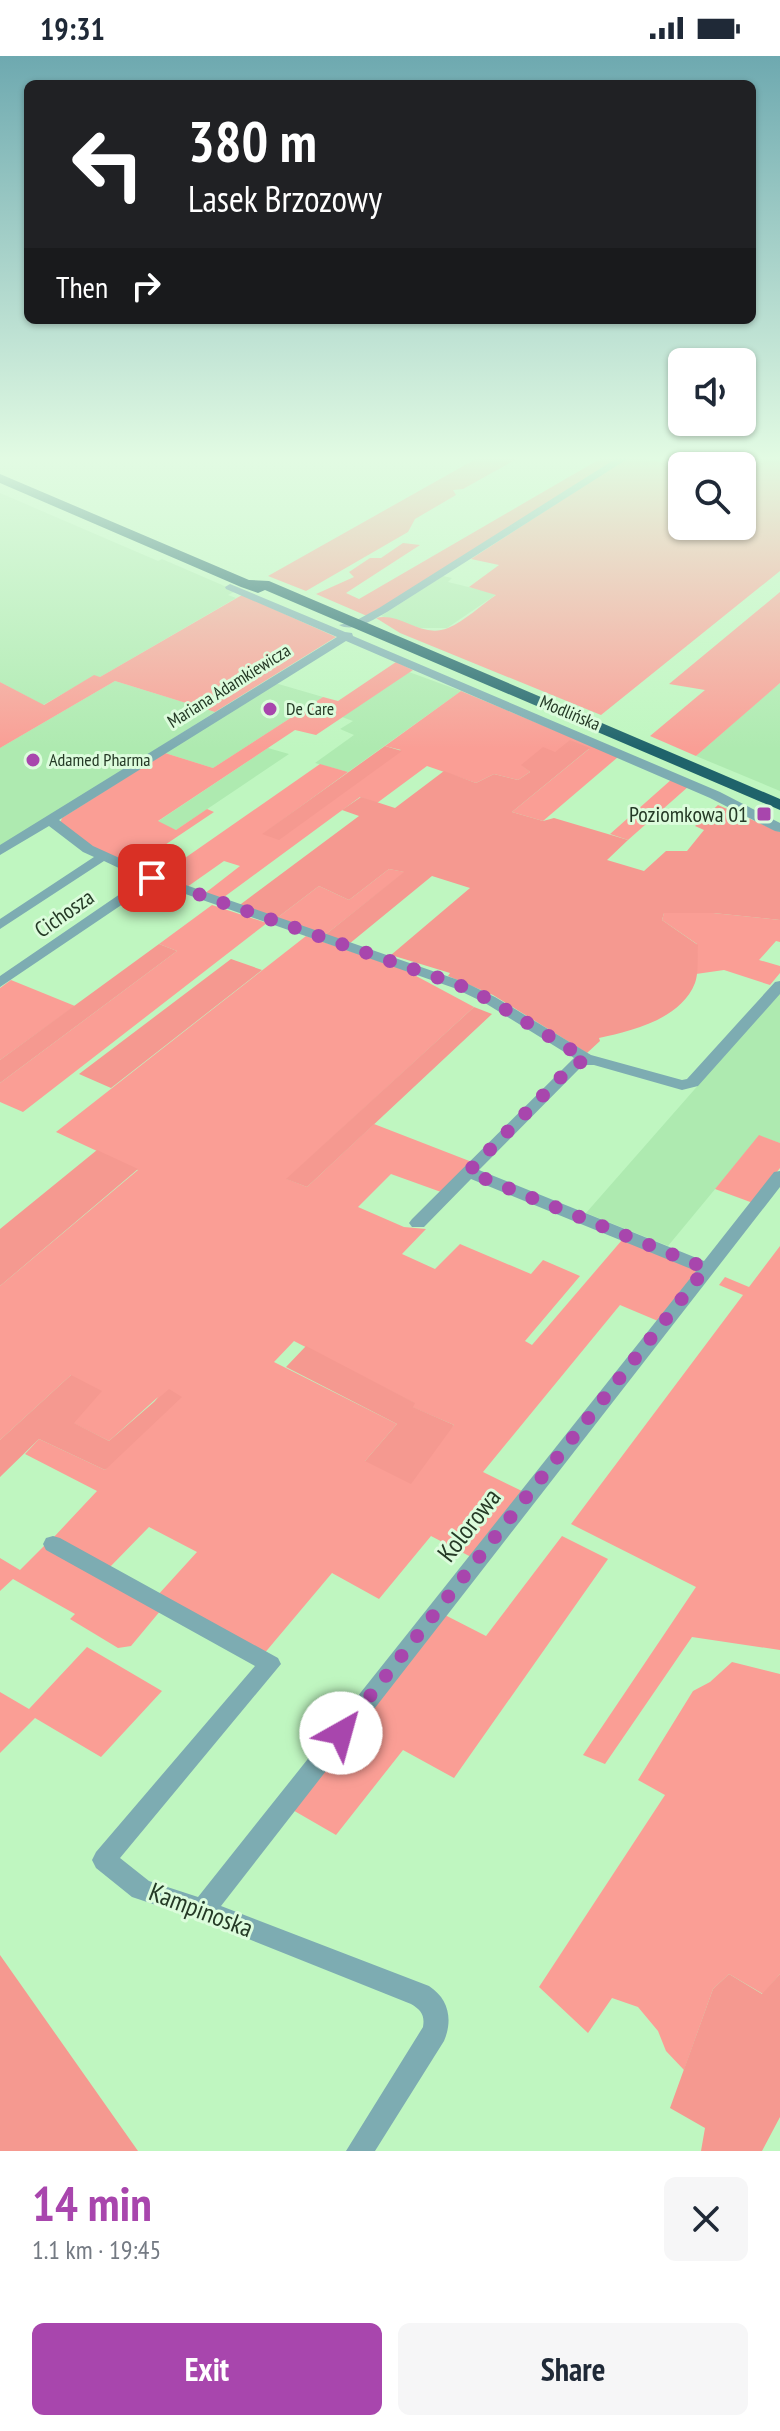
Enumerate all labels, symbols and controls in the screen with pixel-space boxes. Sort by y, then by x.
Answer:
text: 19:31 [40,9,105,48]
text: 380 m [188,105,317,177]
icon: left [56,112,160,216]
text: Lasek Brzozowy [188,175,382,222]
icon: right [124,264,168,308]
text: Then [56,267,108,306]
map controls [668,348,756,540]
button: sound [668,348,756,436]
button: search [668,452,756,540]
street label: Mariana Adamkiewicza [163,638,295,733]
street label: Modlińska [537,690,604,735]
place label: De Care [286,697,334,720]
marker: De Care [261,700,279,718]
place label: Adamed Pharma [49,748,150,771]
marker: Adamed Pharma [24,751,42,769]
place label: Poziomkowa 01 [629,800,748,828]
marker: Poziomkowa 01 [755,805,773,823]
pin [118,844,186,912]
icon: arrive [130,856,174,900]
street label: Cichosza [29,883,99,943]
street label: Kolorowa [430,1481,508,1568]
position arrow [299,1691,383,1775]
street label: Kampinoska [145,1875,258,1944]
text: 14 min [32,2172,152,2234]
button: close [664,2177,748,2261]
text: 1.1 km · 19:45 [32,2233,161,2266]
button: Exit [32,2323,382,2415]
button: Share [398,2323,748,2415]

